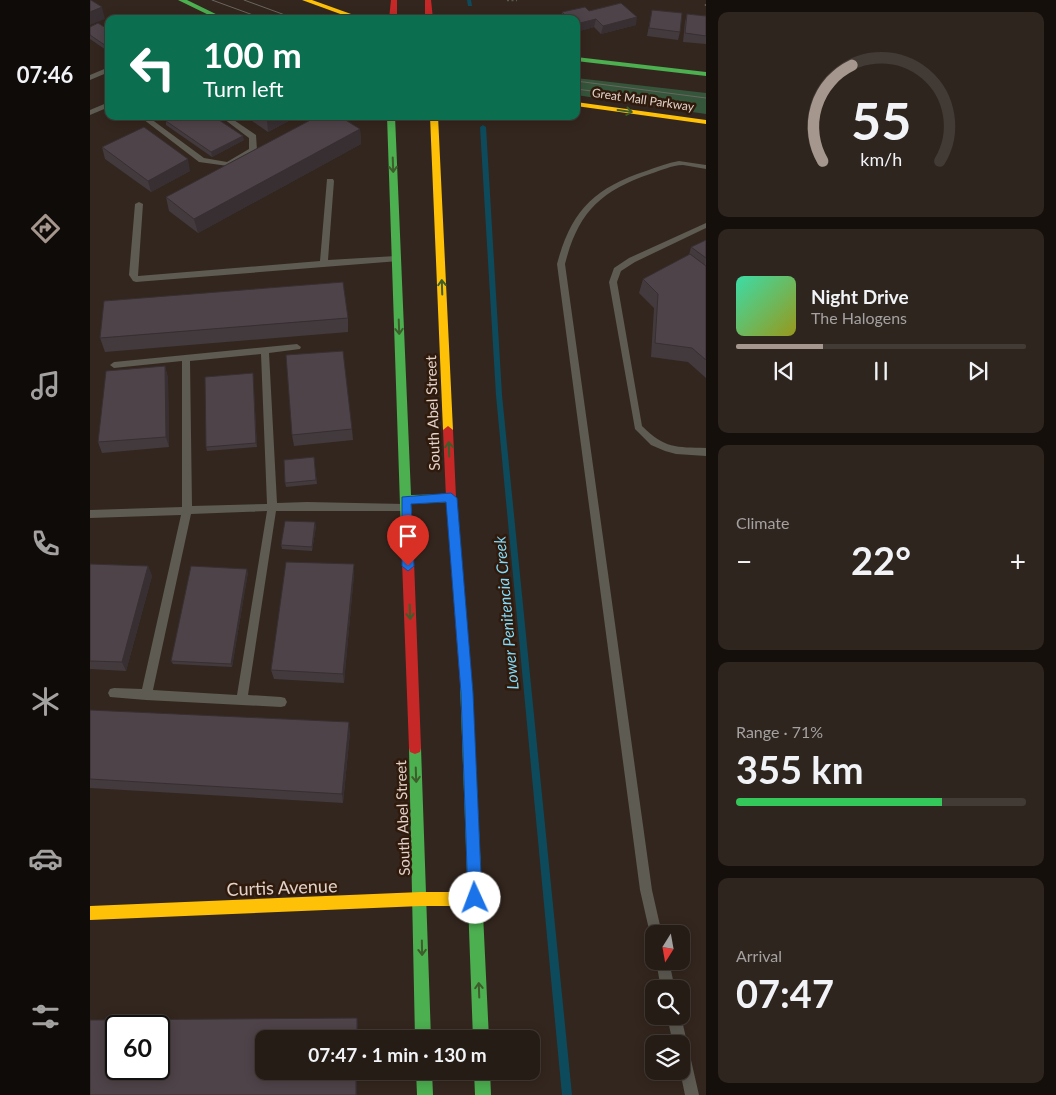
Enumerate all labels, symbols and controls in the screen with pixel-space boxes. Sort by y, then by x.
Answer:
text: 100 m [203,33,302,75]
icon: left [120,35,185,100]
text: 07:46 [17,61,73,88]
text: Turn left [203,75,284,102]
street label: Great Mall Parkway [591,85,696,114]
text: 55 [851,89,911,151]
one-way arrow [616,106,632,116]
text: km/h [860,148,902,170]
one-way arrow [388,156,398,173]
icon: directions [28,211,63,246]
one-way arrow [438,279,447,295]
text: Night Drive [811,285,909,308]
text: The Halogens [811,308,907,327]
one-way arrow [394,319,404,335]
street label: South Abel Street [421,354,443,471]
icon: previous [770,357,798,385]
icon: pause [867,357,895,385]
icon: next [964,357,992,385]
icon: music [28,368,63,403]
one-way arrow [445,441,454,457]
text: Climate [736,513,789,532]
pin [387,515,429,566]
icon: arrive [394,522,422,550]
icon: phone [28,526,63,561]
water label: Lower Penitencia Creek [489,535,522,691]
text: 22° [851,537,911,583]
text: − [736,544,752,578]
text: + [1010,544,1026,578]
one-way arrow [405,604,415,620]
icon: climate [28,684,63,719]
text: Range · 71% [736,722,823,741]
text: 355 km [736,746,864,792]
street label: South Abel Street [391,759,413,876]
one-way arrow [411,766,421,782]
icon: car [28,841,63,876]
position arrow [448,871,500,923]
street label: Curtis Avenue [226,874,338,900]
north arrow [645,925,690,970]
map controls [645,925,690,1080]
one-way arrow [417,939,427,955]
text: Arrival [736,946,782,965]
text: 07:47 [736,970,834,1016]
button: search [645,980,690,1025]
one-way arrow [474,982,483,998]
icon: filters [28,999,63,1034]
speed limit sign: 60 [105,1015,170,1080]
button: layers [645,1035,690,1080]
text: 07:47 · 1 min · 130 m [308,1043,487,1066]

